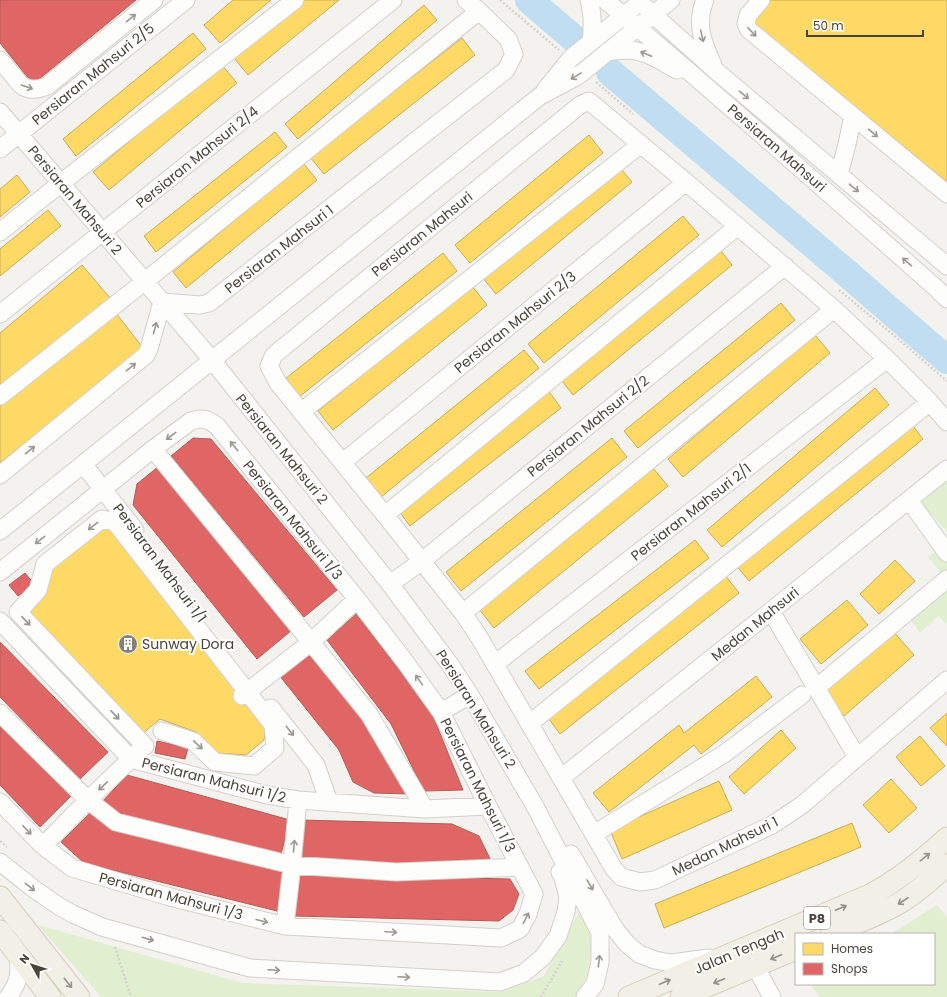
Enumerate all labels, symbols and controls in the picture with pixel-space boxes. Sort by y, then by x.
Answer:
scale bar [807,12,923,38]
one-way arrow [126,14,137,22]
text: 50 m [813,17,844,34]
street label: Persiaran Mahsuri 2/5 [28,18,158,130]
one-way arrow [748,27,757,37]
one-way arrow [699,29,707,42]
one-way arrow [641,50,653,58]
one-way arrow [570,73,582,81]
one-way arrow [20,83,32,91]
one-way arrow [739,90,750,99]
street label: Persiaran Mahsuri [723,99,831,197]
street label: Persiaran Mahsuri 2/4 [132,101,263,213]
one-way arrow [868,129,879,138]
street label: Persiaran Mahsuri 2 [23,141,127,259]
one-way arrow [849,183,860,192]
street label: Persiaran Mahsuri [367,187,477,281]
street label: Persiaran Mahsuri 1 [220,200,338,298]
one-way arrow [902,258,912,267]
street label: Persiaran Mahsuri 2/3 [450,266,580,378]
one-way arrow [151,322,159,335]
one-way arrow [125,363,136,372]
street label: Persiaran Mahsuri 2/2 [523,371,653,481]
street label: Persiaran Mahsuri 2 [231,390,333,508]
one-way arrow [165,432,176,440]
one-way arrow [229,441,238,452]
one-way arrow [25,445,36,454]
street label: Persiaran Mahsuri 1/3 [239,456,347,584]
street label: Persiaran Mahsuri 2/1 [627,459,755,565]
street label: Persiaran Mahsuri 1/1 [109,499,211,627]
one-way arrow [88,521,99,530]
one-way arrow [35,536,46,544]
street label: Medan Mahsuri [707,582,803,666]
one-way arrow [21,616,30,626]
building icon: Sunway Dora [117,633,139,655]
place label: Sunway Dora [142,634,234,654]
street label: Persiaran Mahsuri 2 [431,646,521,772]
one-way arrow [415,675,423,686]
one-way arrow [110,710,120,720]
street label: Persiaran Mahsuri 1/3 [435,714,521,856]
one-way arrow [285,726,294,737]
one-way arrow [192,740,202,749]
street label: Persiaran Mahsuri 1/2 [140,752,288,808]
one-way arrow [97,781,108,790]
street label: Medan Mahsuri 1 [668,812,782,880]
one-way arrow [22,825,32,835]
one-way arrow [290,840,298,853]
one-way arrow [920,853,931,862]
street label: Persiaran Mahsuri 1/3 [97,867,245,925]
one-way arrow [586,879,594,890]
one-way arrow [25,882,36,891]
one-way arrow [897,897,909,905]
one-way arrow [835,903,847,911]
road number: P8 [804,907,830,929]
one-way arrow [523,912,530,924]
one-way arrow [255,917,268,925]
street label: Jalan Tengah [691,923,787,979]
one-way arrow [384,928,397,936]
legend [795,933,935,985]
one-way arrow [141,936,154,944]
text: Homes [831,940,873,957]
north arrow [12,945,52,985]
text: N [15,950,33,967]
one-way arrow [770,954,782,962]
one-way arrow [595,955,603,968]
text: Shops [831,960,868,977]
one-way arrow [267,966,280,973]
one-way arrow [397,973,410,981]
one-way arrow [64,977,72,988]
one-way arrow [659,978,671,985]
one-way arrow [714,978,726,985]

